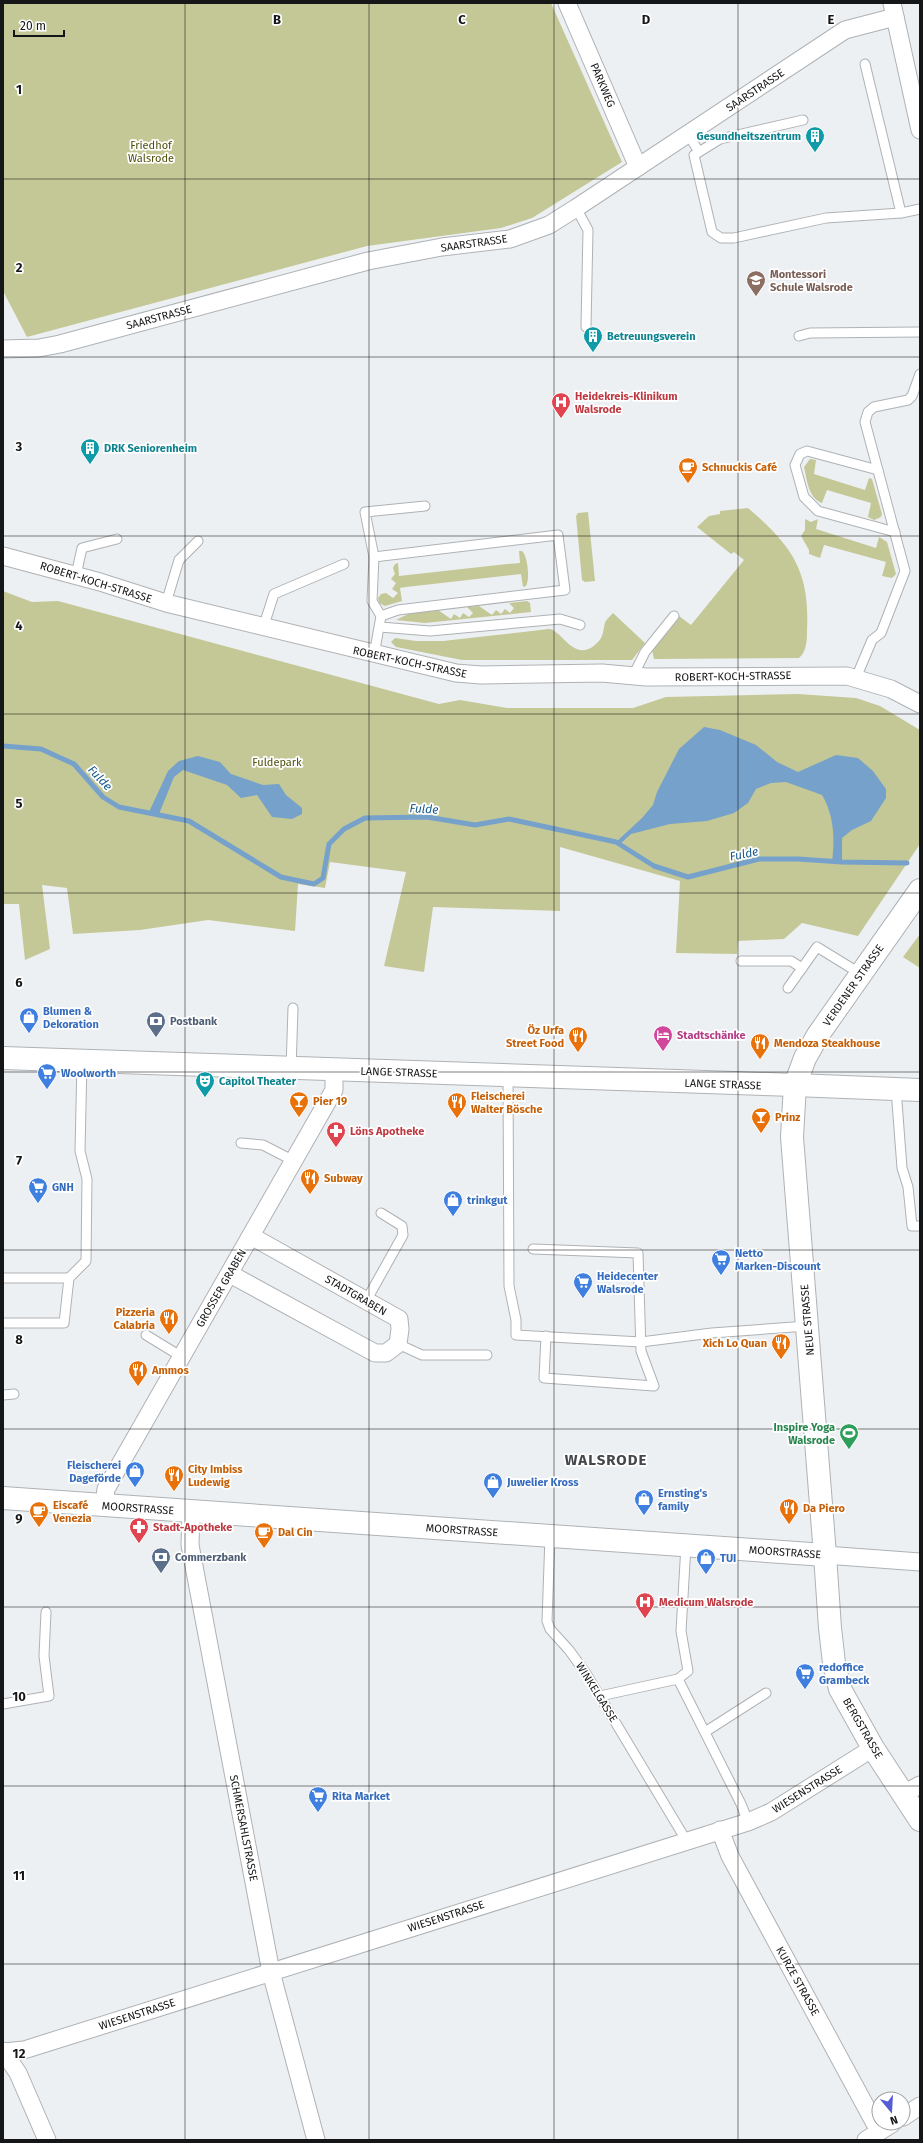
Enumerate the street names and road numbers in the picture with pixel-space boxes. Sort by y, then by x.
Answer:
street label: PARKWEG [587,61,618,109]
street label: SAARSTRASSE [724,66,787,115]
street label: SAARSTRASSE [440,232,508,255]
street label: SAARSTRASSE [125,302,193,332]
street label: ROBERT-KOCH-STRASSE [38,559,154,606]
street label: ROBERT-KOCH-STRASSE [352,644,468,681]
street label: ROBERT-KOCH-STRASSE [675,669,791,684]
street label: VERDENER STRASSE [820,942,887,1029]
street label: LANGE STRASSE [360,1065,438,1080]
street label: LANGE STRASSE [684,1077,762,1092]
street label: GROSSER GRABEN [194,1247,249,1330]
street label: STADTGRABEN [323,1273,389,1318]
street label: NEUE STRASSE [798,1284,817,1356]
street label: MOORSTRASSE [101,1499,175,1518]
street label: MOORSTRASSE [425,1521,499,1540]
street label: MOORSTRASSE [748,1543,822,1562]
street label: WINKELGASSE [573,1660,620,1725]
street label: BERGSTRASSE [840,1695,885,1761]
street label: WIESENSTRASSE [770,1763,845,1816]
street label: SCHMERSAHLSTRASSE [227,1774,260,1882]
street label: WIESENSTRASSE [406,1898,486,1935]
street label: KURZE STRASSE [773,1944,822,2018]
street label: WIESENSTRASSE [97,1996,177,2033]

